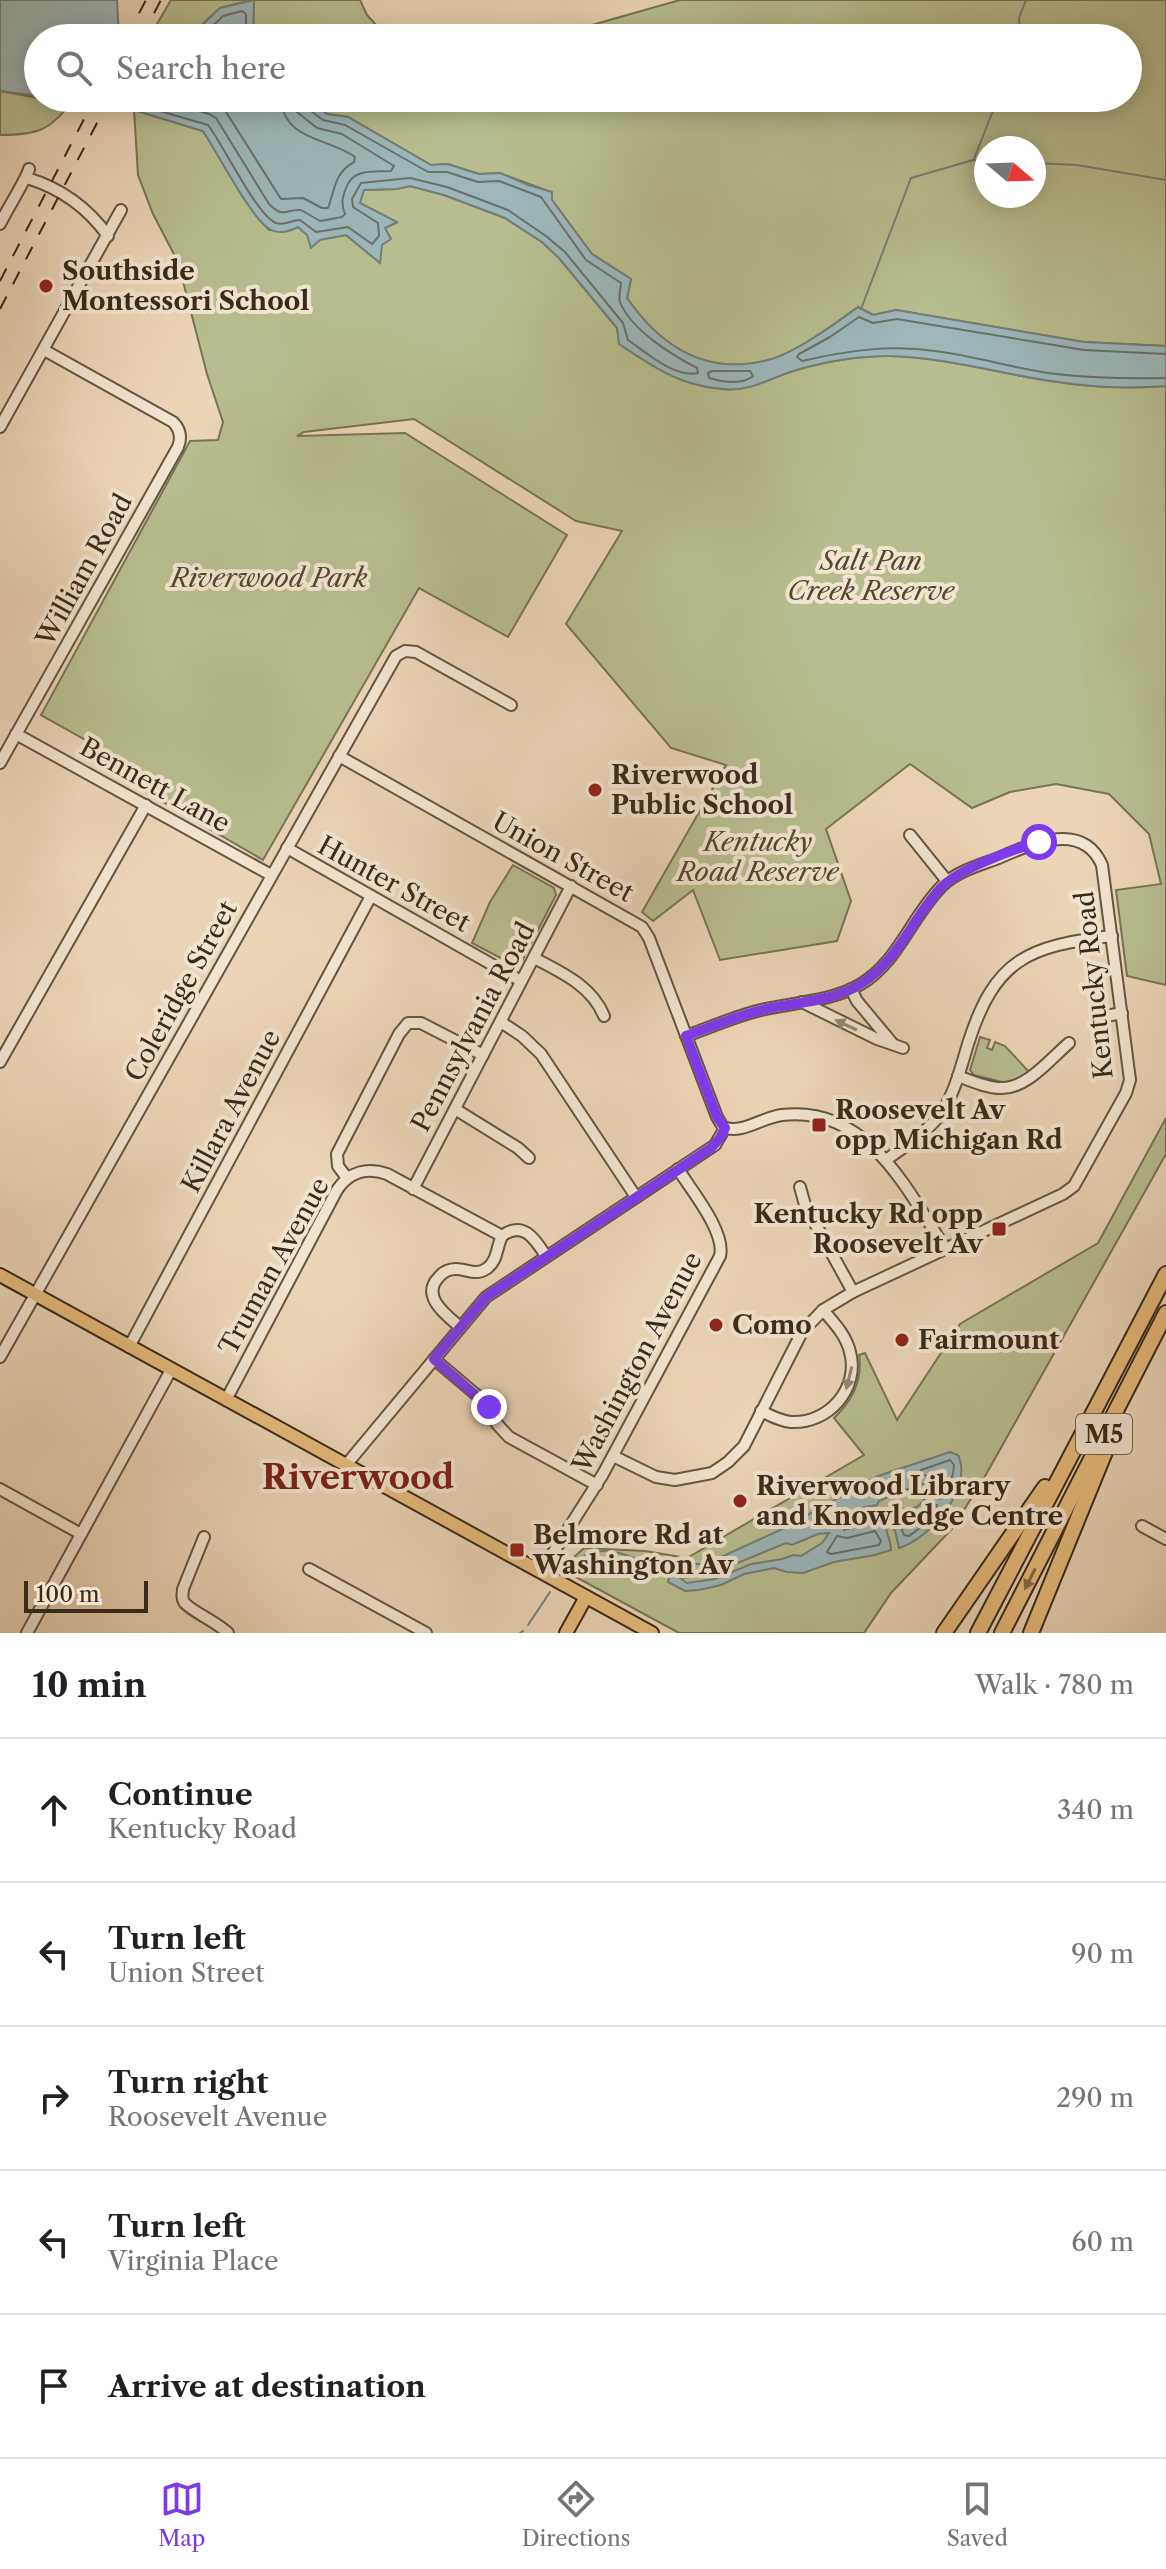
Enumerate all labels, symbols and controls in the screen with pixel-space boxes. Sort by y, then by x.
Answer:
search box [24,24,1142,112]
icon: search [52,46,96,90]
text: Search here [116,50,286,87]
north arrow [974,136,1046,208]
place label: Southside Montessori School [62,255,309,317]
marker: Southside Montessori School [37,277,55,295]
street label: William Road [29,488,139,652]
park label: Salt Pan Creek Reserve [788,545,956,607]
park label: Riverwood Park [169,562,368,594]
street label: Bennett Lane [74,731,236,839]
place label: Riverwood Public School [611,759,793,821]
marker: Riverwood Public School [586,781,604,799]
street label: Union Street [487,805,640,909]
route start [1021,824,1057,860]
park label: Kentucky Road Reserve [675,826,840,888]
street label: Hunter Street [312,829,476,939]
street label: Kentucky Road [1068,889,1120,1081]
street label: Coleridge Street [118,894,244,1087]
street label: Pennsylvania Road [404,917,542,1137]
one-way arrow [834,1018,858,1032]
street label: Killara Avenue [175,1024,287,1198]
place label: Roosevelt Av opp Michigan Rd [835,1094,1063,1156]
marker: Roosevelt Av opp Michigan Rd [810,1116,828,1134]
street label: Truman Avenue [212,1172,336,1360]
place label: Kentucky Rd opp Roosevelt Av [754,1198,984,1260]
marker: Kentucky Rd opp Roosevelt Av [990,1220,1008,1238]
street label: Washington Avenue [565,1246,709,1479]
place label: Como [732,1309,812,1341]
marker: Como [707,1316,725,1334]
place label: Fairmount [918,1324,1060,1356]
marker: Fairmount [893,1331,911,1349]
one-way arrow [842,1366,854,1391]
route end [471,1389,507,1425]
road number: M5 [1076,1414,1132,1454]
district label: Riverwood [262,1456,455,1498]
place label: Riverwood Library and Knowledge Centre [756,1470,1063,1532]
marker: Riverwood Library and Knowledge Centre [731,1492,749,1510]
place label: Belmore Rd at Washington Av [532,1519,735,1581]
marker: Belmore Rd at Washington Av [508,1541,526,1559]
one-way arrow [1023,1567,1036,1590]
scale bar [24,1577,148,1613]
text: 100 m [36,1581,99,1608]
text: 10 min [32,1664,147,1706]
text: Walk · 780 m [975,1669,1134,1701]
text: Continue [108,1776,253,1813]
icon: ahead [32,1788,76,1832]
text: 340 m [1057,1794,1134,1826]
text: Kentucky Road [108,1813,297,1845]
text: Turn left [108,1920,245,1957]
icon: left [32,1932,76,1976]
text: 90 m [1071,1938,1134,1970]
text: Union Street [108,1957,264,1989]
text: Turn right [108,2064,268,2101]
icon: right [32,2076,76,2120]
text: 290 m [1056,2082,1134,2114]
text: Roosevelt Avenue [108,2101,327,2133]
text: Turn left [108,2208,245,2245]
icon: left [32,2220,76,2264]
text: 60 m [1071,2226,1134,2258]
text: Virginia Place [108,2245,278,2277]
icon: arrive [32,2364,76,2408]
text: Arrive at destination [108,2368,426,2405]
tab: Map [158,2477,205,2552]
tab: Directions [522,2477,630,2552]
tab: Saved [947,2477,1008,2552]

